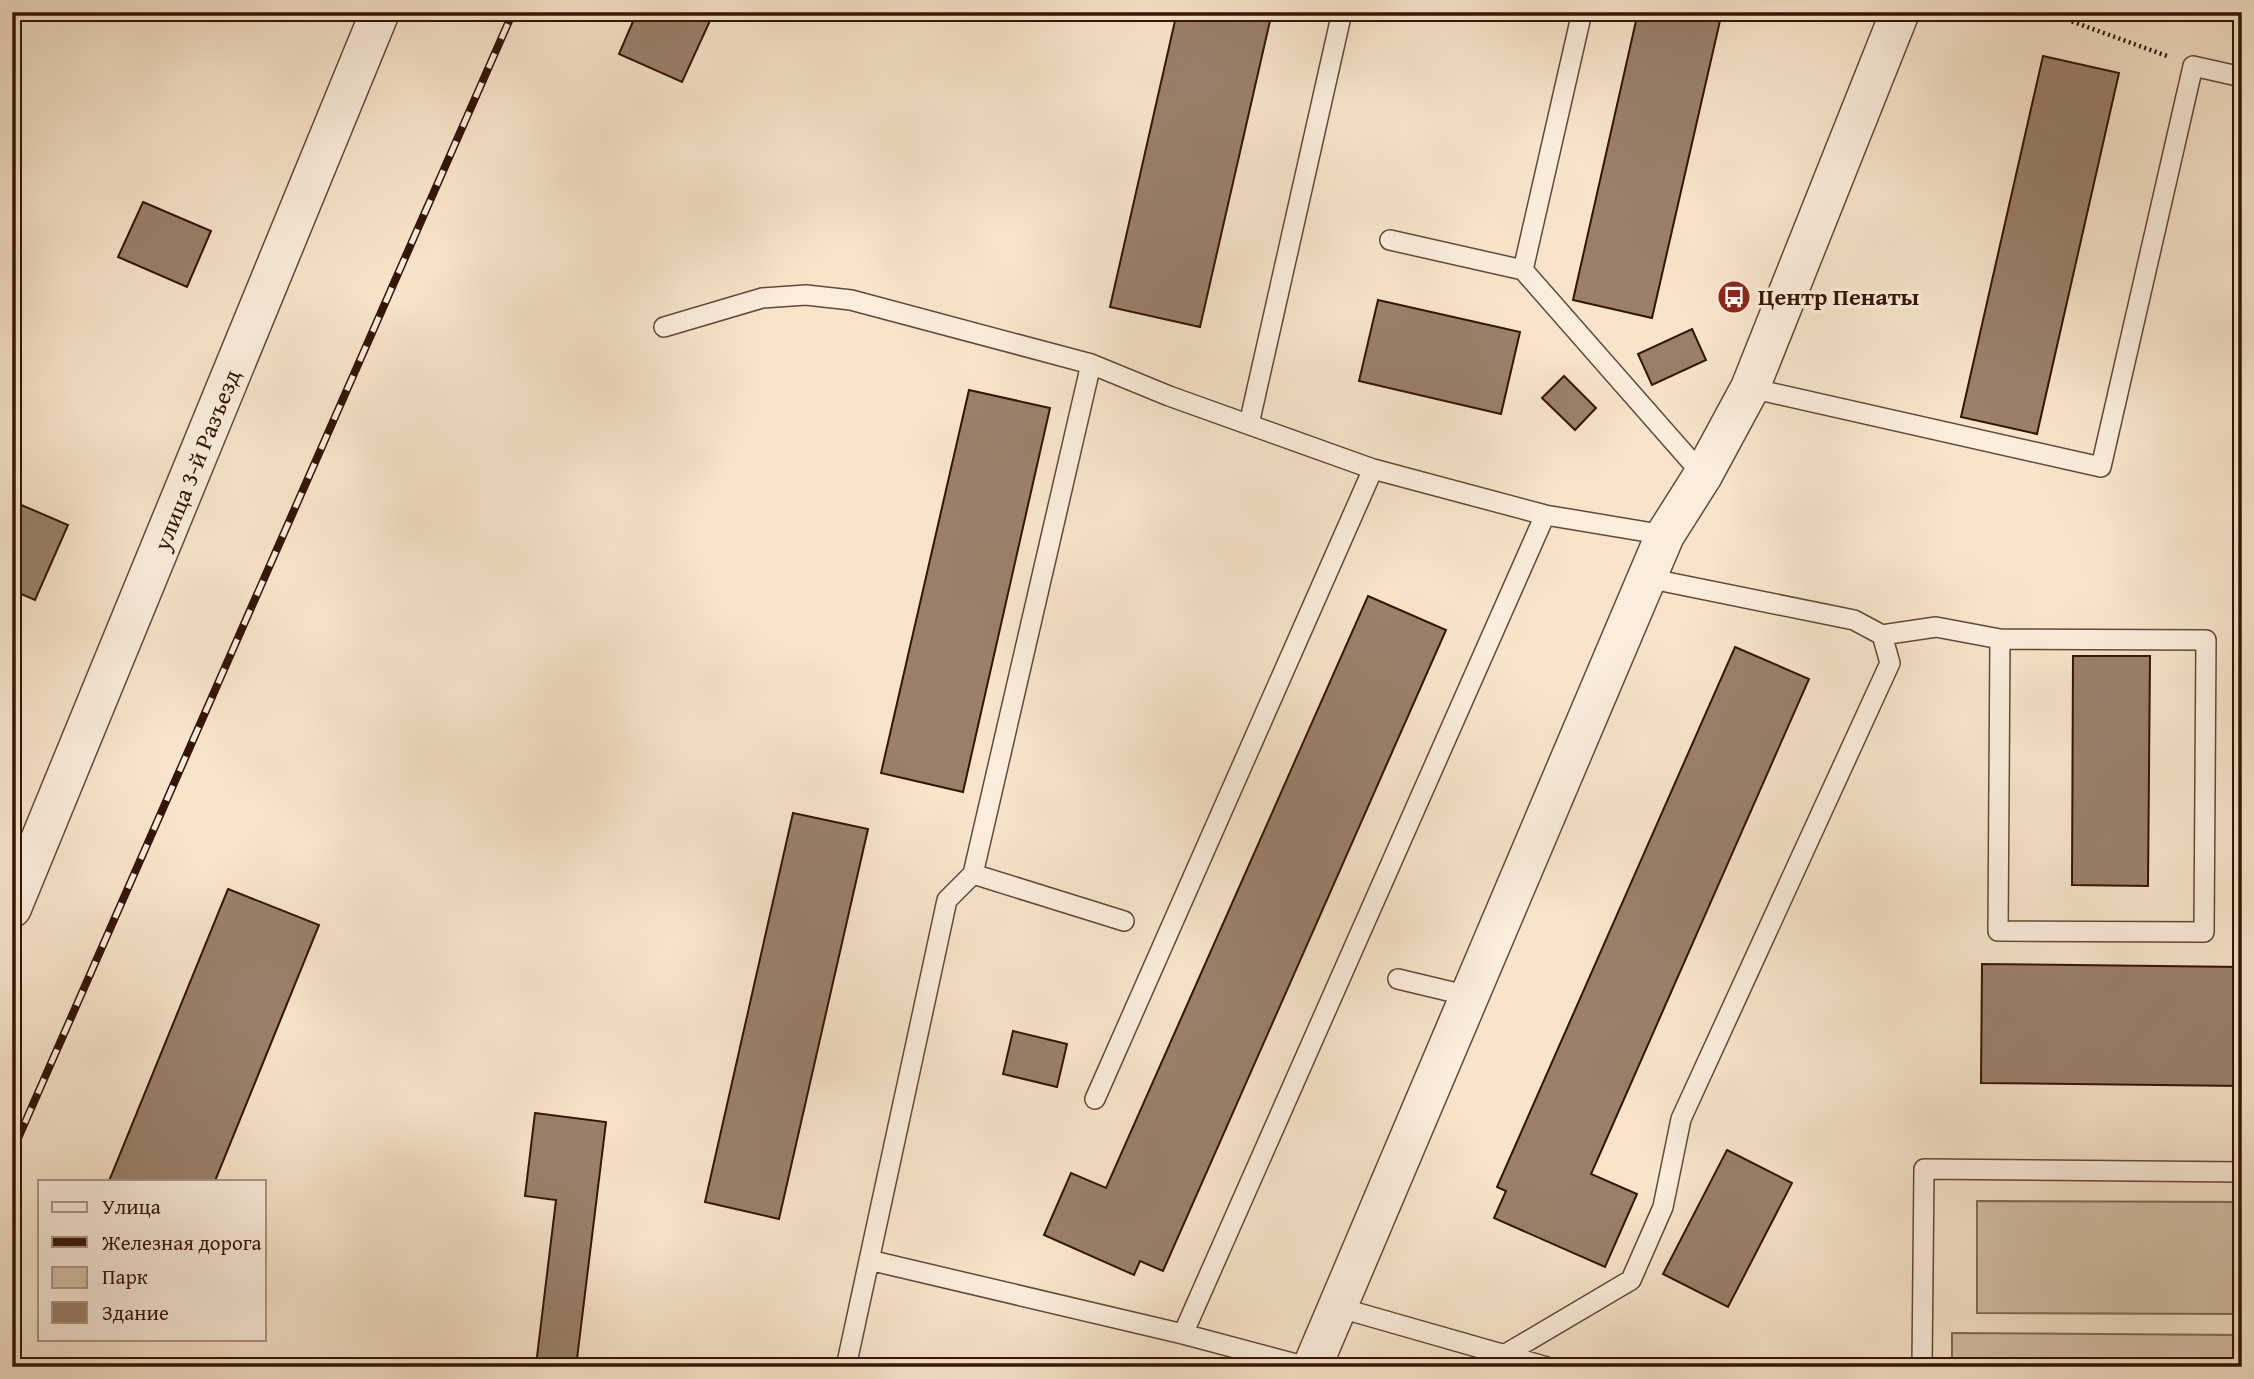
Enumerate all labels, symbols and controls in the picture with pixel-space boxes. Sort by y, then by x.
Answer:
bus stop icon: Центр Пенаты [1715,278,1753,316]
place label: Центр Пенаты [1758,279,1920,314]
street label: улица 3-й Разъезд [144,364,249,557]
legend [38,1180,266,1340]
text: Улица [102,1191,161,1222]
text: Железная дорога [101,1227,262,1258]
text: Парк [102,1261,148,1292]
text: Здание [102,1297,169,1328]

